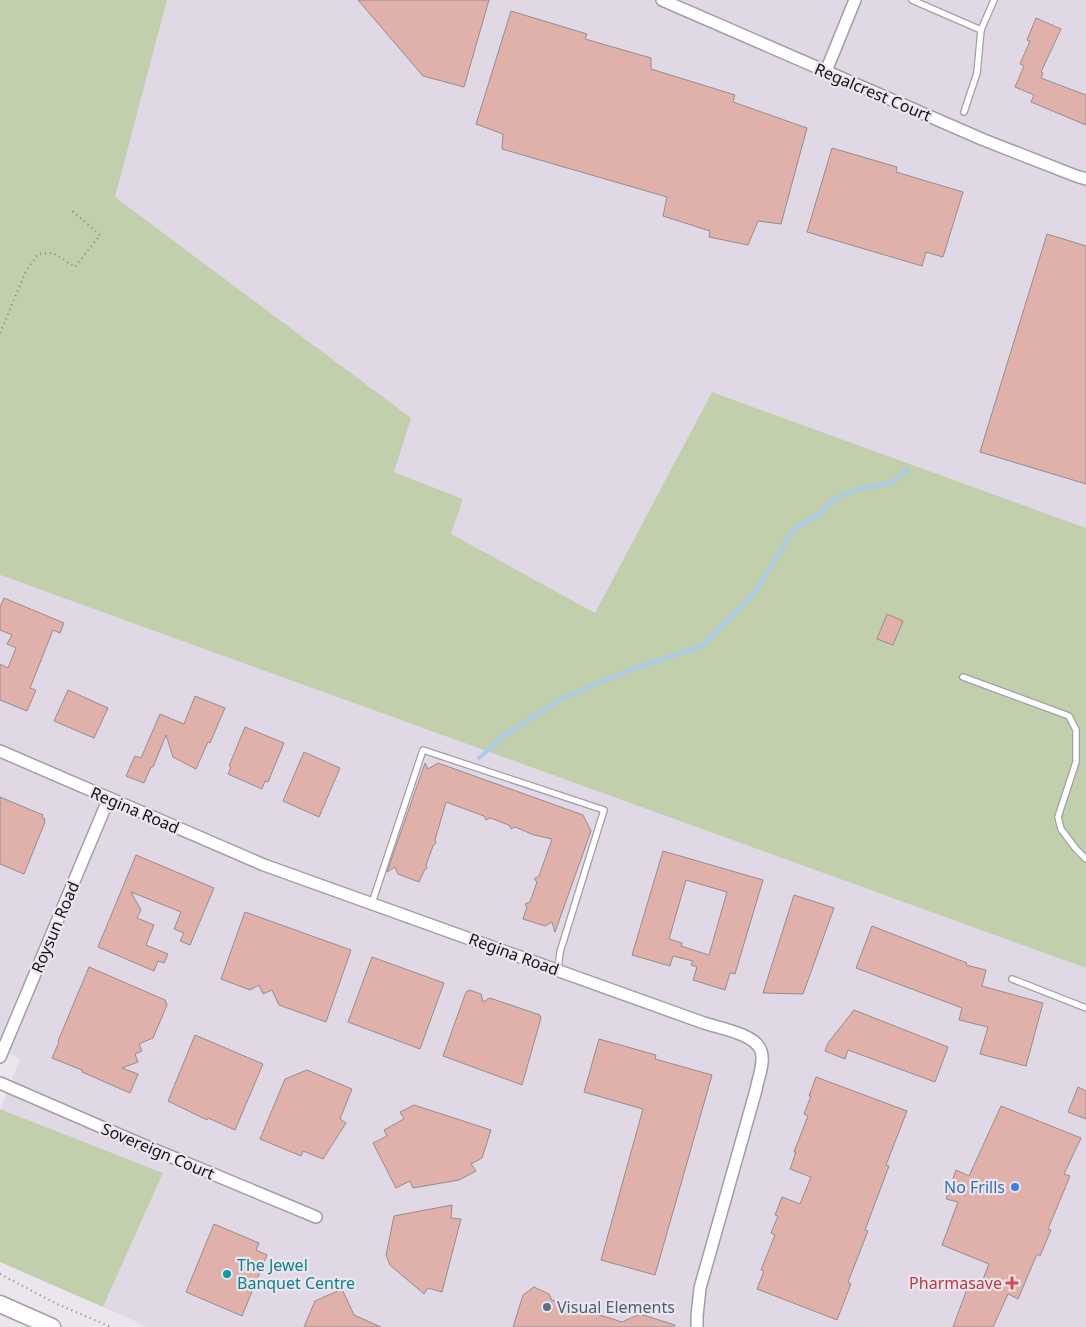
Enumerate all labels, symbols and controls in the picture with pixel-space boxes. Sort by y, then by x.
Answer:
street label: Regalcrest Court [811,58,935,127]
street label: Regina Road [87,781,183,839]
street label: Roysun Road [26,878,84,976]
street label: Regina Road [466,928,562,980]
street label: Sovereign Court [98,1117,218,1185]
place label: No Frills [944,1176,1005,1198]
marker: No Frills [1009,1181,1021,1193]
place label: The Jewel Banquet Centre [237,1254,355,1294]
marker: The Jewel Banquet Centre [221,1268,233,1280]
place label: Pharmasave [909,1272,1002,1294]
marker: Pharmasave [1006,1277,1018,1289]
place label: Visual Elements [557,1296,675,1318]
marker: Visual Elements [541,1301,553,1313]

